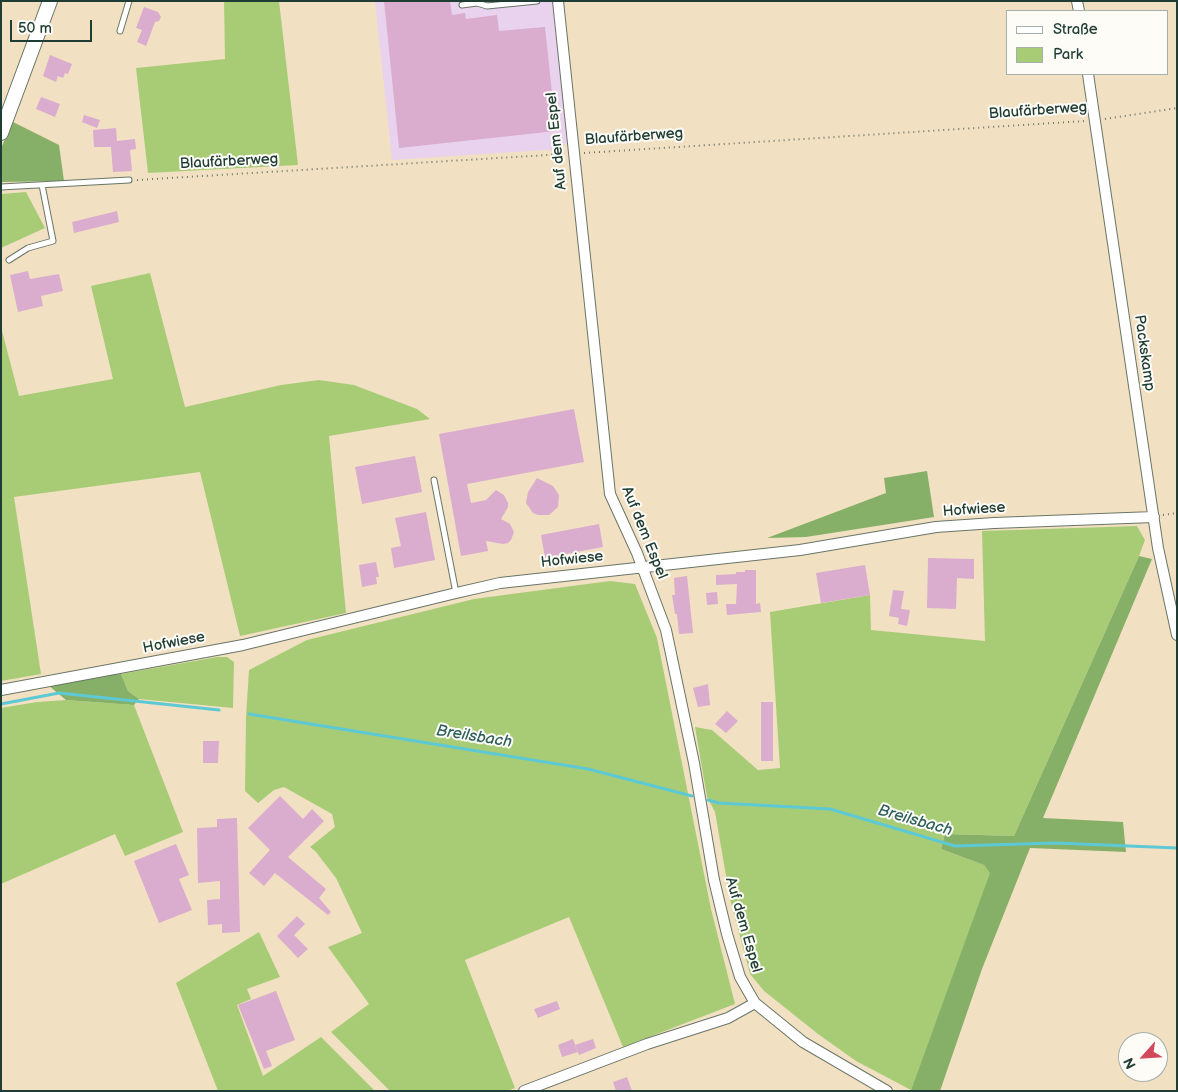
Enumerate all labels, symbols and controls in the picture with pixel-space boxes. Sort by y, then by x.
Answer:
scale bar [12,10,95,42]
legend [1006,10,1168,75]
text: 50 m [18,19,52,38]
text: Straße [1053,20,1098,39]
text: Park [1053,45,1083,64]
street label: Auf dem Espel [543,91,571,191]
street label: Blaufärberweg [988,99,1088,123]
street label: Blaufärberweg [584,125,684,149]
street label: Blaufärberweg [179,150,279,174]
street label: Packskamp [1130,314,1158,392]
street label: Auf dem Espel [617,484,671,582]
street label: Hofwiese [942,499,1006,521]
street label: Hofwiese [540,548,604,572]
street label: Hofwiese [141,628,207,658]
water label: Breilsbach [435,722,513,752]
water label: Breilsbach [876,801,954,841]
street label: Auf dem Espel [721,875,765,975]
north arrow [1118,1032,1168,1082]
text: N [1120,1055,1140,1072]

